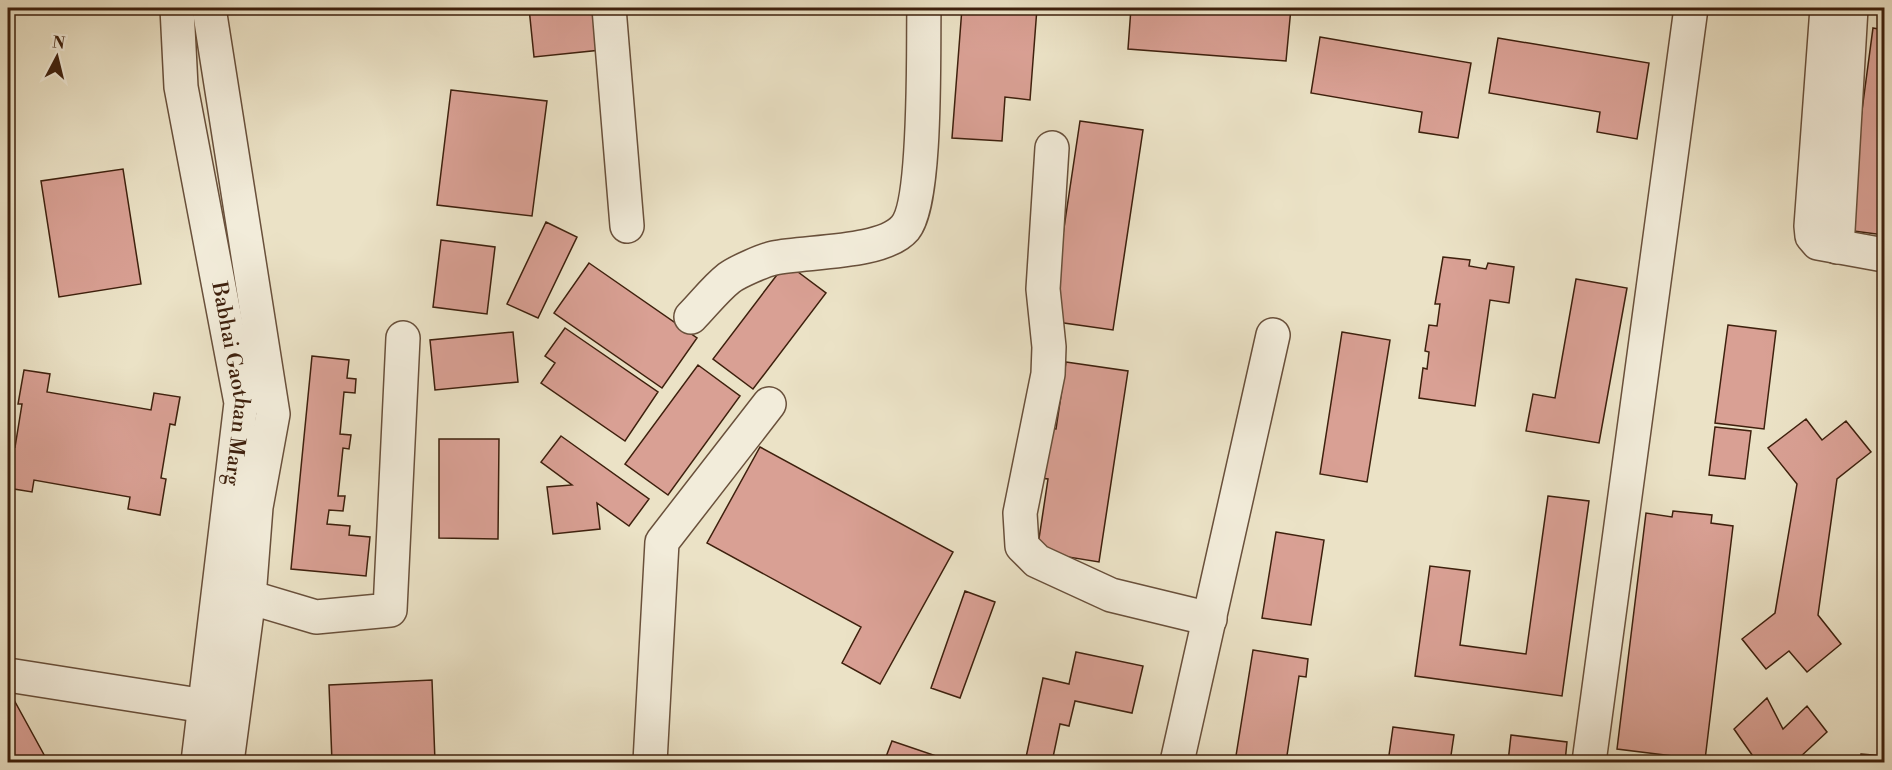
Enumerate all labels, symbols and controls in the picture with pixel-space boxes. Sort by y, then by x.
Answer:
north arrow [27,27,87,87]
text: N [51,32,67,54]
street label: Babhai Gaothan Marg [205,279,255,487]

